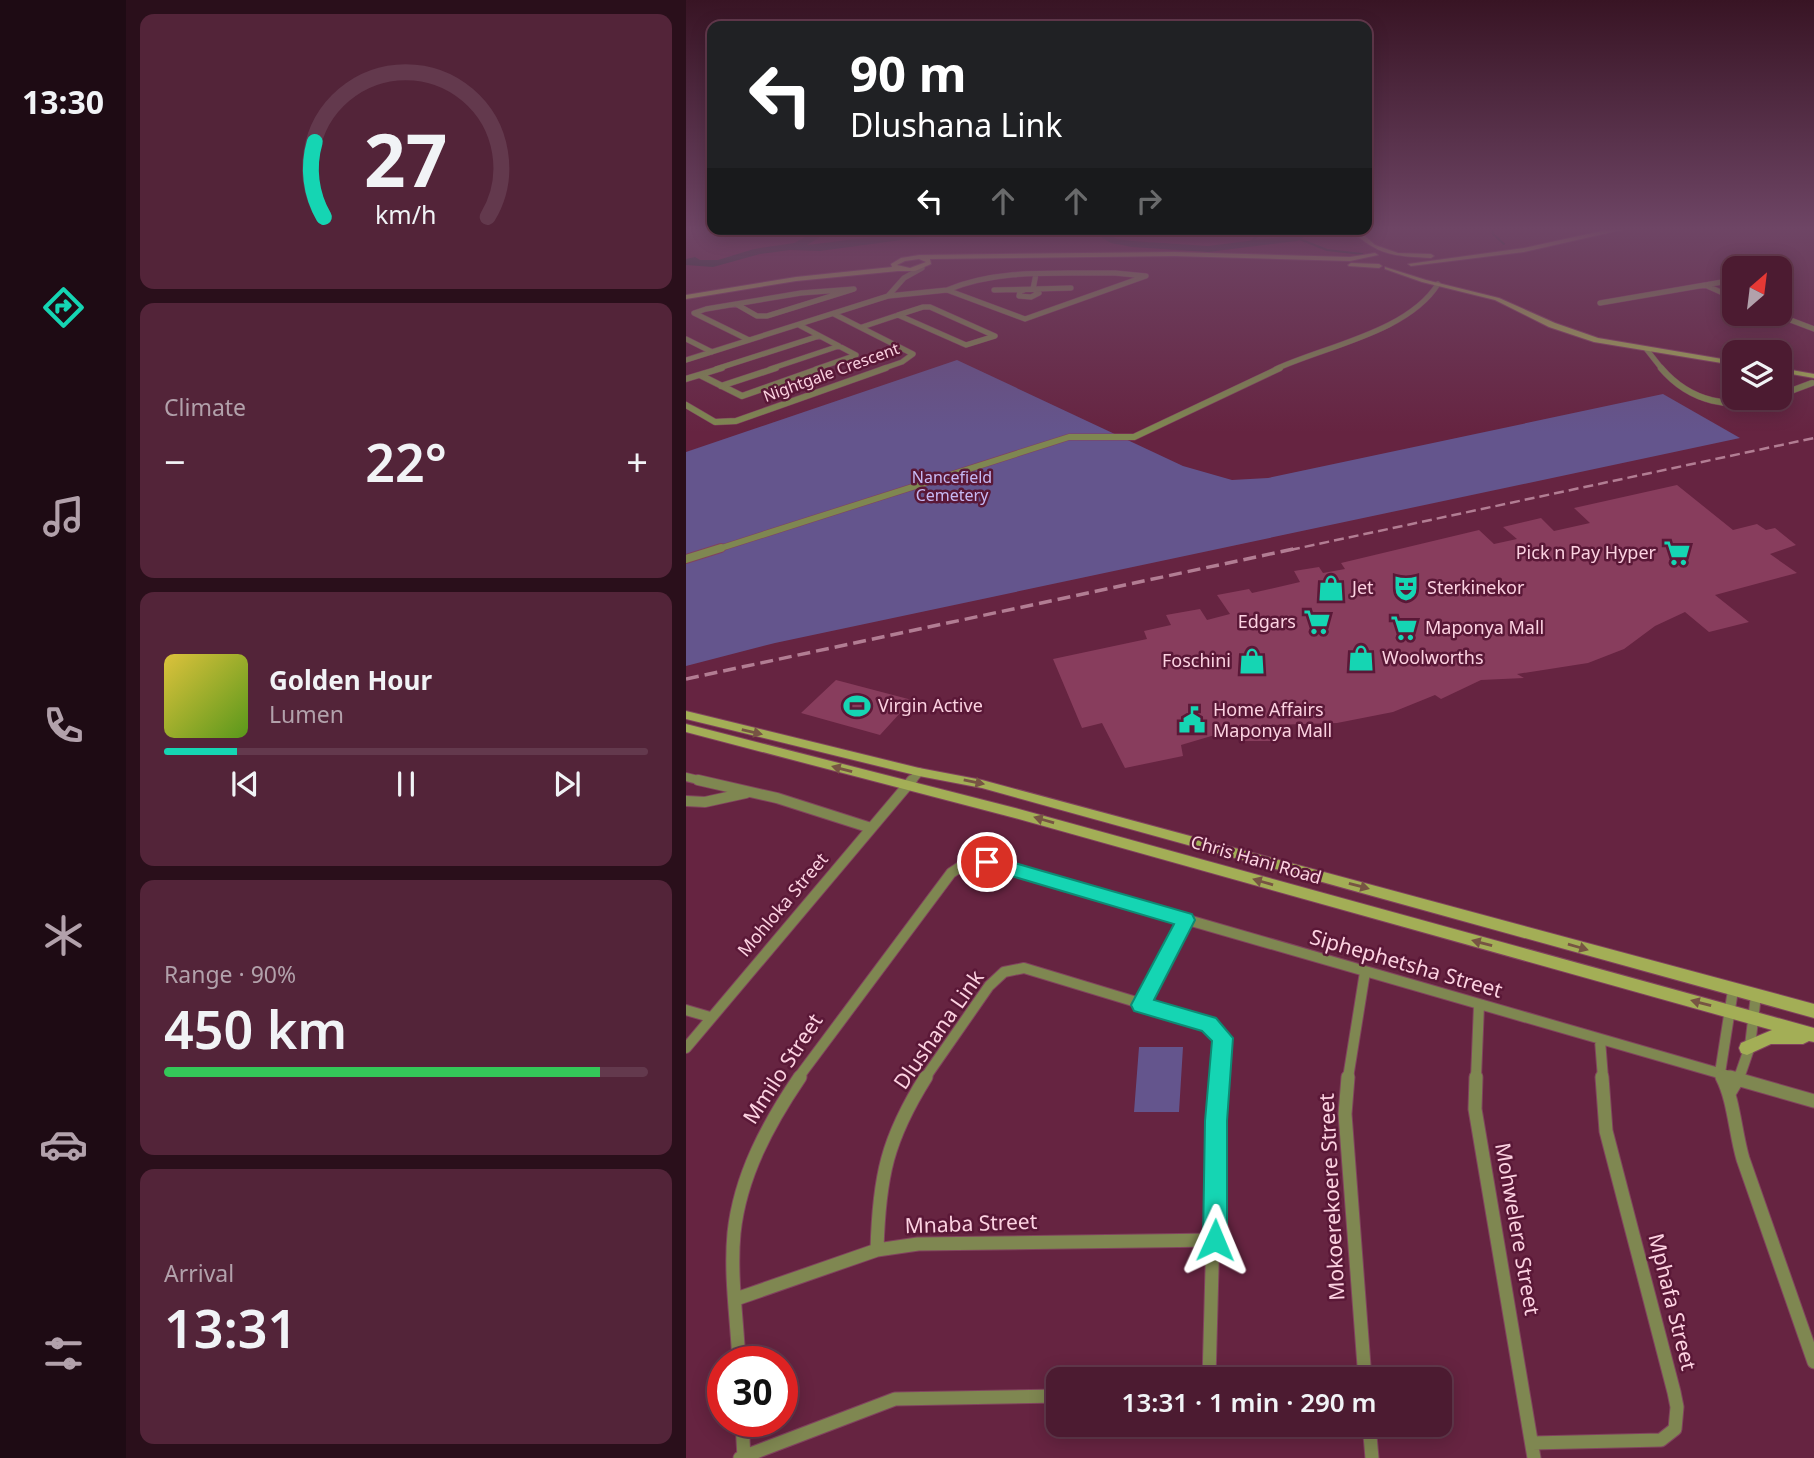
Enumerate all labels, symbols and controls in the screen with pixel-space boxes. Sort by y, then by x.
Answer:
text: 90 m [850,40,967,106]
icon: left [735,49,826,140]
text: 13:30 [22,80,104,123]
text: Dlushana Link [850,103,1062,146]
text: 27 [364,110,448,209]
icon: left [911,182,949,220]
icon: ahead [984,182,1022,220]
icon: ahead [1057,182,1095,220]
icon: right [1130,182,1168,220]
text: km/h [375,197,437,231]
north arrow [1722,256,1792,326]
map controls [1722,256,1792,410]
icon: directions [39,283,88,332]
street label: Nightgale Crescent [760,337,902,407]
button: layers [1722,340,1792,410]
text: Climate [164,391,246,423]
text: 22° [365,426,447,497]
text: − [164,435,186,487]
text: + [626,435,648,487]
park label: Nancefield Cemetery [912,466,992,506]
icon: music [39,492,88,541]
supermarket icon: Pick n Pay Hyper [1662,538,1692,568]
place label: Pick n Pay Hyper [1516,540,1657,564]
shop icon: Jet [1316,573,1346,603]
theatre icon: Sterkinekor [1391,573,1421,603]
place label: Jet [1350,575,1374,599]
place label: Sterkinekor [1427,575,1525,599]
supermarket icon: Edgars [1302,607,1332,637]
place label: Edgars [1238,609,1296,633]
supermarket icon: Maponya Mall [1389,613,1419,643]
place label: Maponya Mall [1425,615,1544,639]
shop icon: Woolworths [1346,643,1376,673]
place label: Woolworths [1382,645,1484,669]
shop icon: Foschini [1237,646,1267,676]
place label: Foschini [1162,648,1231,672]
text: Golden Hour [269,662,432,698]
sports icon: Virgin Active [842,691,872,721]
place label: Virgin Active [878,693,983,717]
place label: Home Affairs Maponya Mall [1213,697,1332,742]
text: Lumen [269,698,344,730]
icon: phone [39,701,88,750]
public building icon: Home Affairs Maponya Mall [1177,705,1207,735]
one-way arrow [741,727,763,738]
one-way arrow [831,763,852,773]
icon: previous [226,765,264,803]
icon: pause [387,765,425,803]
icon: next [548,765,586,803]
one-way arrow [963,777,985,788]
one-way arrow [1033,815,1054,825]
street label: Chris Hani Road [1188,829,1324,889]
pin [957,832,1017,892]
icon: arrive [968,843,1006,881]
street label: Mohloka Street [732,847,833,961]
one-way arrow [1252,876,1273,886]
one-way arrow [1349,882,1370,892]
icon: climate [39,911,88,960]
street label: Siphephetsha Street [1307,922,1506,1004]
one-way arrow [1471,937,1492,947]
one-way arrow [1568,942,1589,952]
text: Range · 90% [164,958,296,990]
street label: Dlushana Link [887,964,990,1095]
text: 450 km [164,993,347,1064]
one-way arrow [1690,998,1711,1008]
street label: Mmilo Street [736,1008,829,1129]
street label: Mokoerekoere Street [1312,1092,1350,1301]
icon: car [39,1120,88,1169]
street label: Mohwelere Street [1489,1140,1547,1318]
position arrow [1178,1203,1252,1277]
street label: Mnaba Street [904,1207,1038,1239]
street label: Mphafa Street [1642,1231,1704,1373]
text: Arrival [164,1257,234,1289]
text: 13:31 [164,1292,297,1363]
icon: filters [39,1329,88,1378]
speed limit sign: 30 [707,1346,798,1437]
text: 13:31 · 1 min · 290 m [1122,1384,1376,1420]

